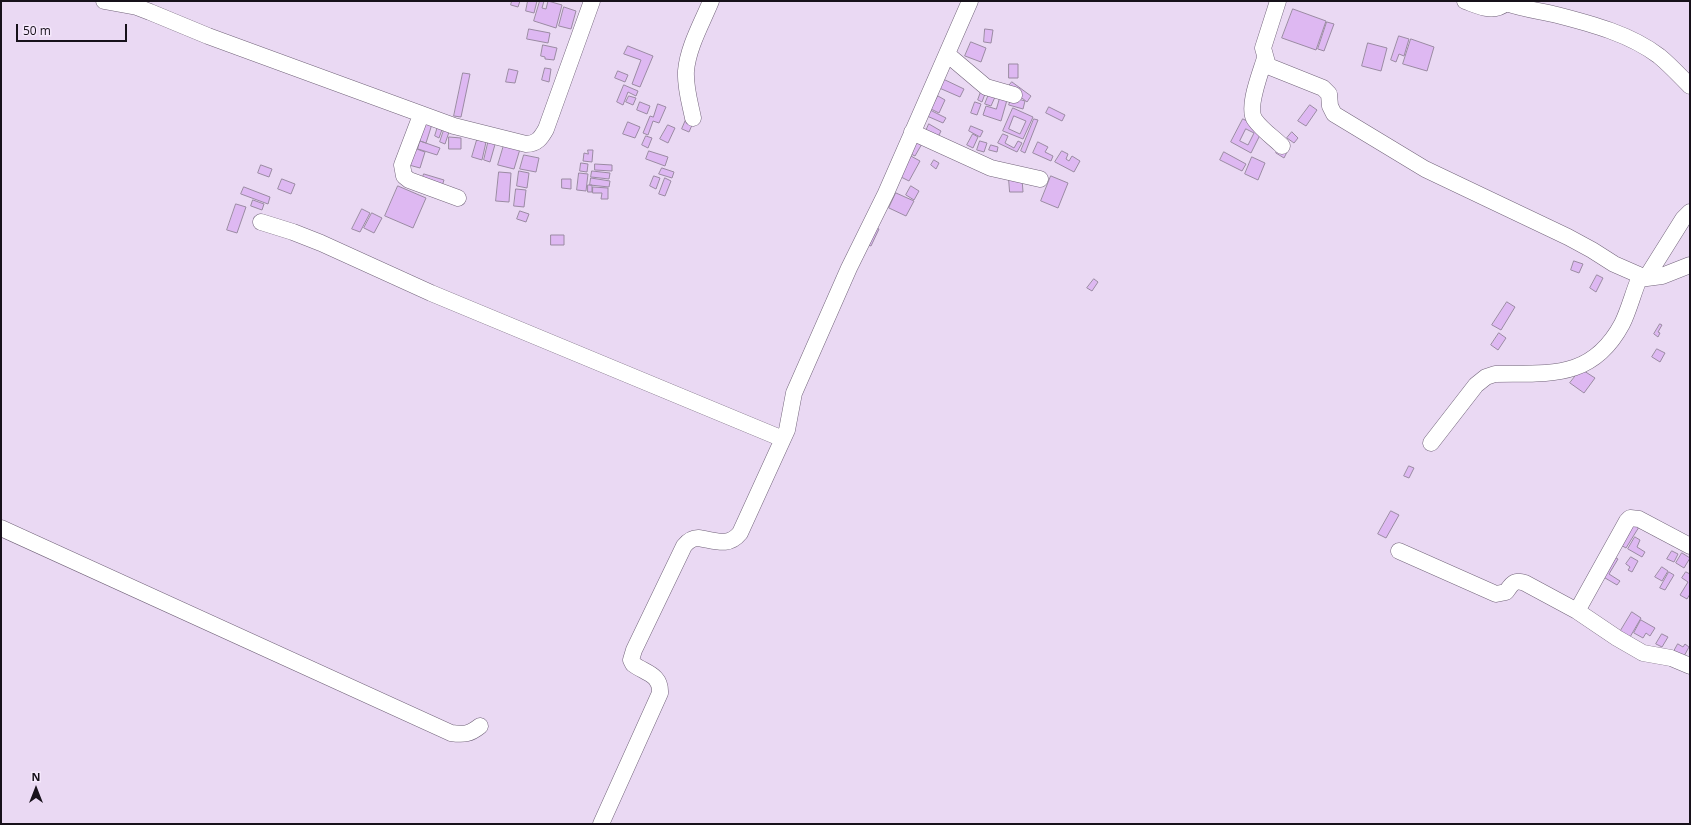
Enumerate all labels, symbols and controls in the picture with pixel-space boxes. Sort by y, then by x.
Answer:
scale bar [18,16,129,42]
text: 50 m [23,22,51,39]
north arrow [16,769,56,809]
text: N [32,769,40,784]

